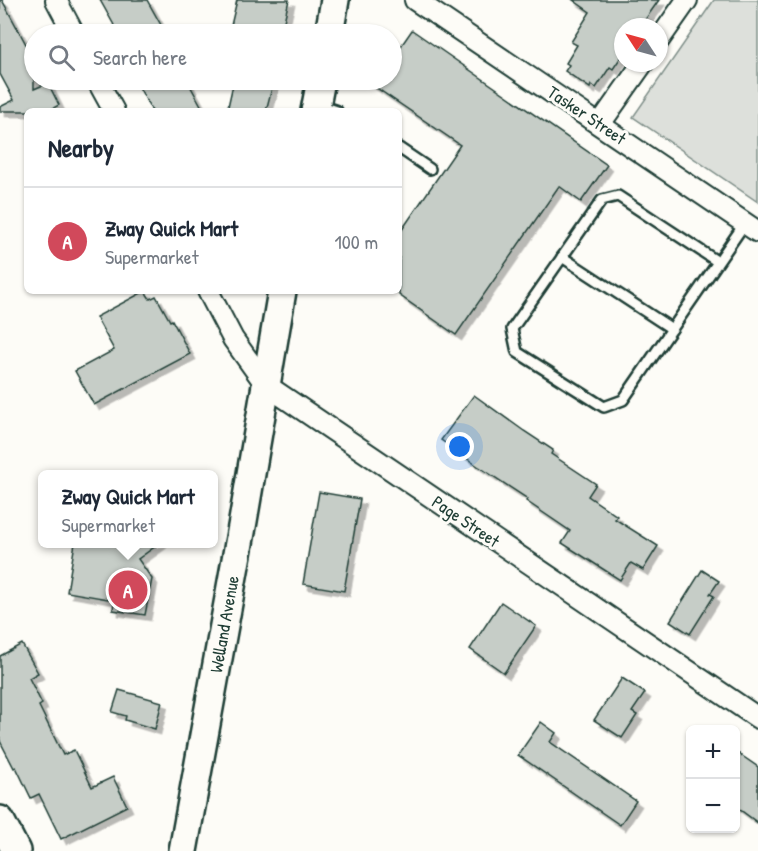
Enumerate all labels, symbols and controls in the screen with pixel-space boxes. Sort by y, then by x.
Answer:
north arrow [614,18,668,72]
search box [24,24,402,90]
icon: search [45,41,78,74]
text: Search here [93,42,187,72]
street label: Tasker Street [543,79,632,151]
text: Nearby [48,130,114,165]
text: Zway Quick Mart [105,213,238,243]
text: A [63,228,72,255]
text: 100 m [335,228,378,255]
text: Supermarket [105,243,199,270]
your location [445,432,474,461]
popup [38,470,218,548]
text: Zway Quick Mart [62,481,194,511]
street label: Page Street [427,489,506,553]
text: Supermarket [62,511,155,538]
pin: A [108,568,148,612]
street label: Welland Avenue [203,574,245,674]
map controls [686,725,740,833]
button: + [686,725,740,779]
button: − [686,779,740,833]

